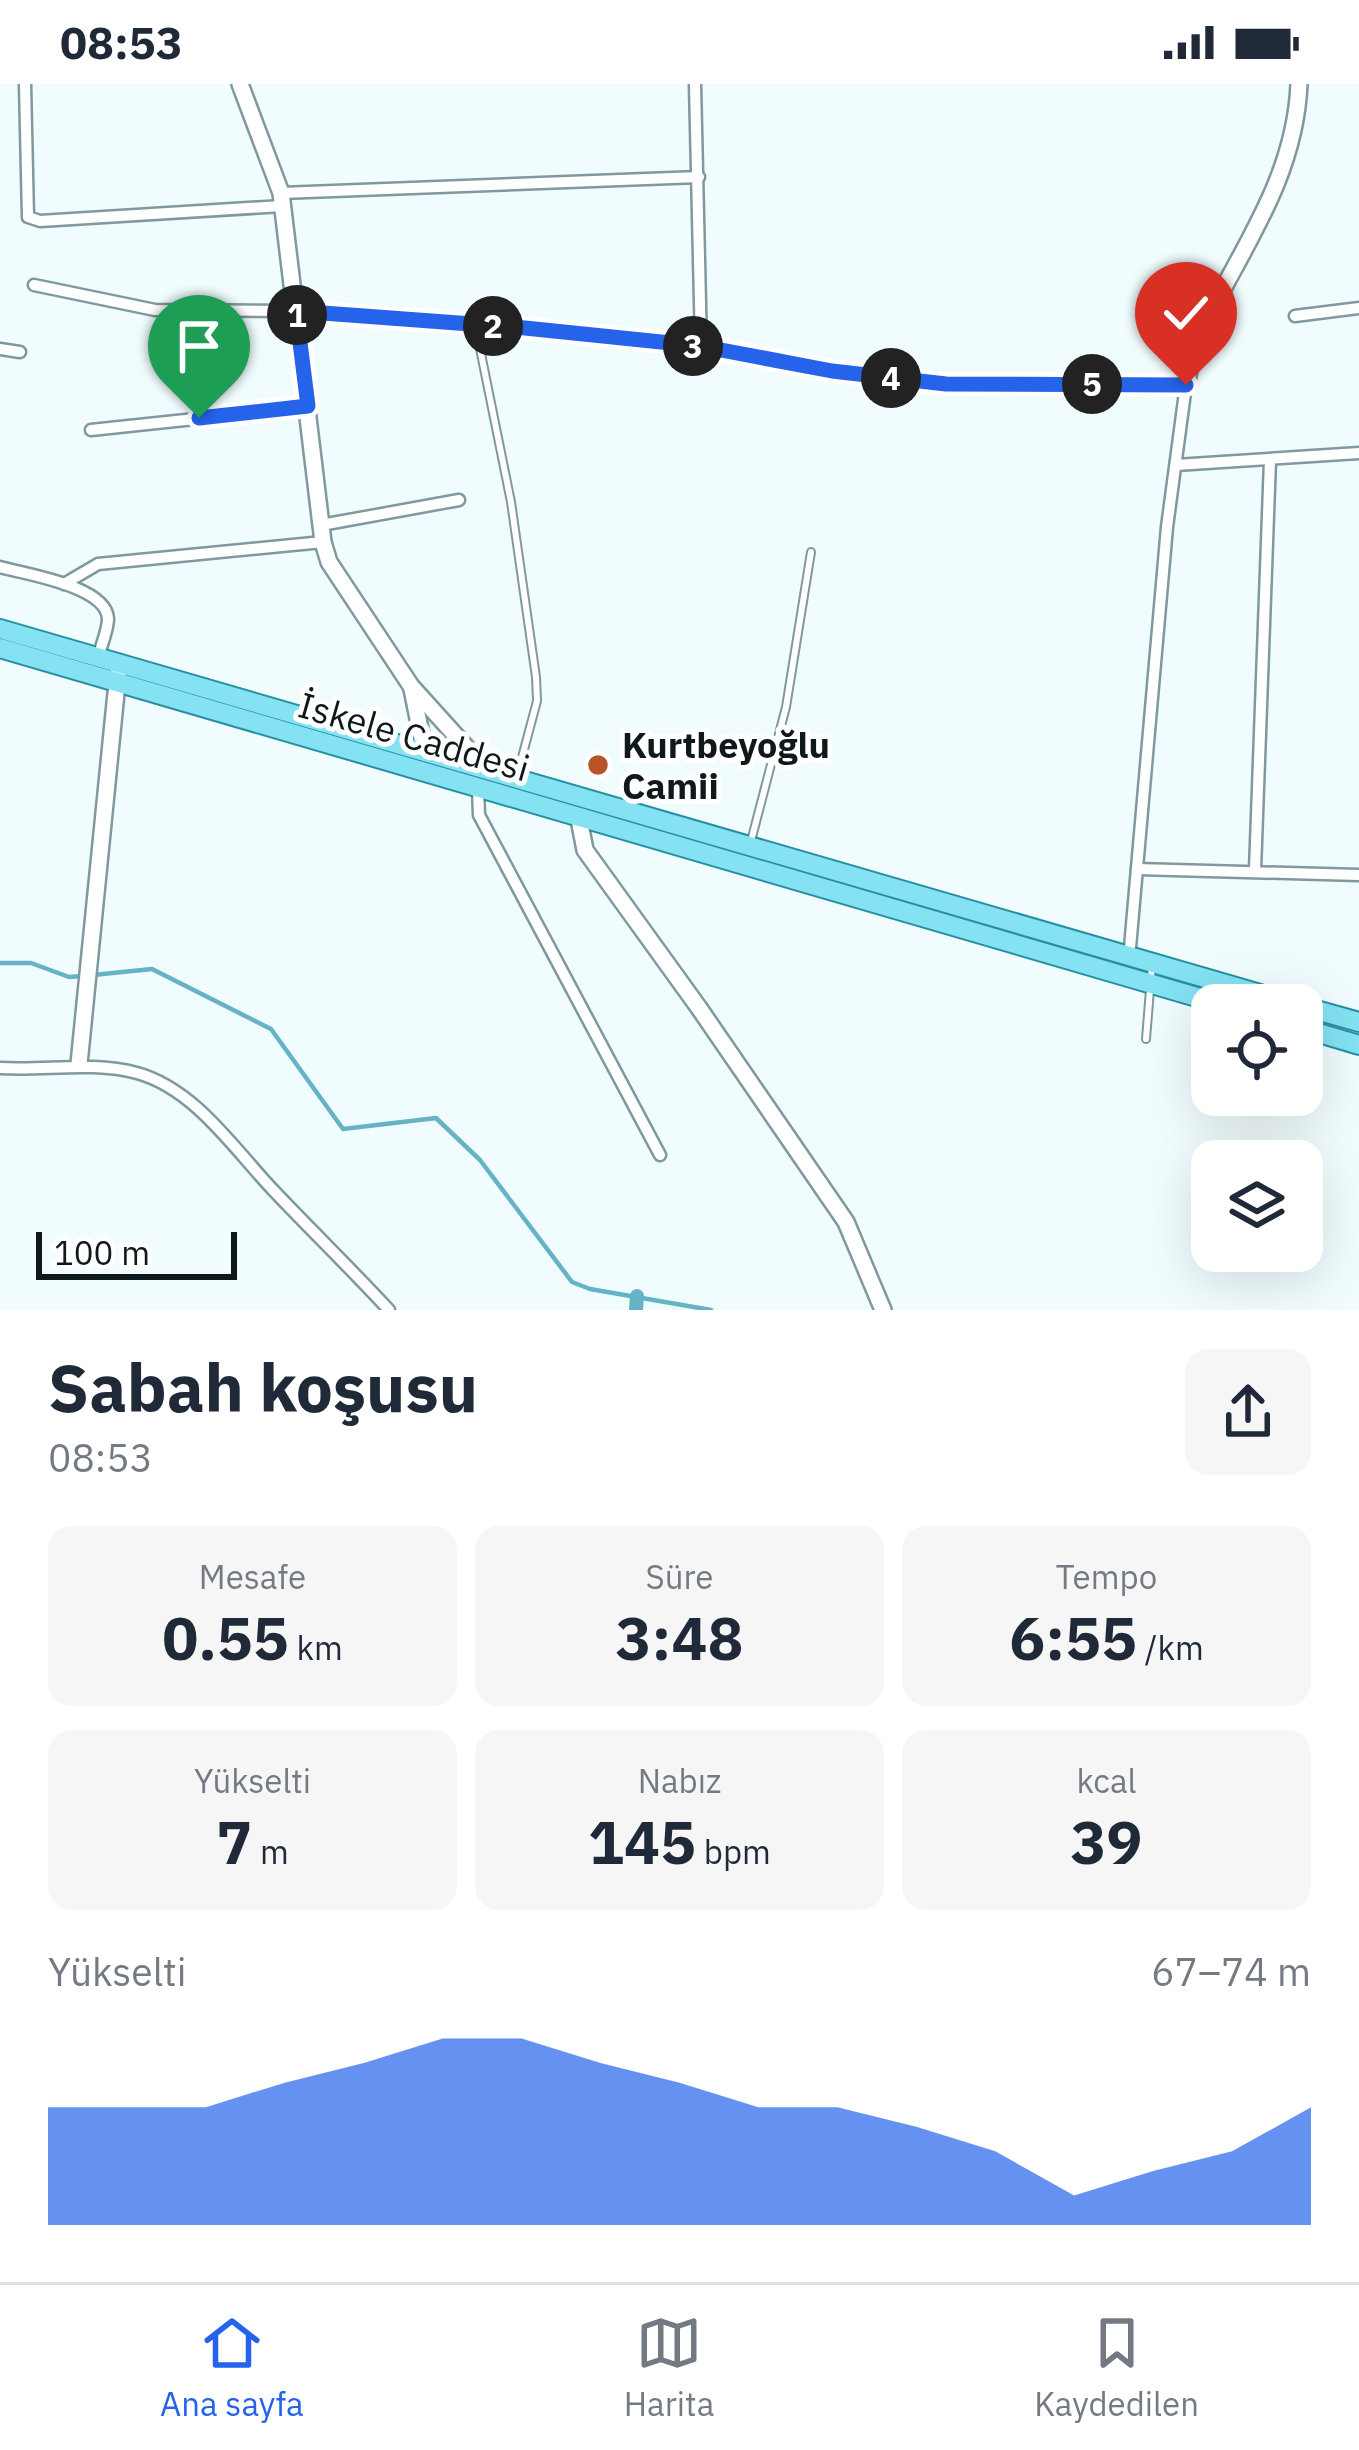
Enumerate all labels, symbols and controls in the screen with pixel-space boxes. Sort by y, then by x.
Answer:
text: 08:53 [60,13,183,71]
pin [1135,262,1237,385]
icon: check [1153,280,1219,346]
pin: 1 [267,285,327,345]
text: 1 [287,293,307,336]
pin [148,295,250,418]
pin: 2 [463,296,523,356]
text: 2 [483,304,503,347]
icon: arrive [166,313,232,379]
pin: 3 [663,316,723,376]
text: 3 [683,324,703,367]
pin: 4 [861,348,921,408]
pin: 5 [1062,354,1122,414]
text: 4 [881,356,901,399]
text: 5 [1082,362,1102,405]
street label: İskele Caddesi [293,681,535,791]
place label: Kurtbeyoğlu Camii [622,721,830,809]
marker: Kurtbeyoğlu Camii [585,752,611,778]
map controls [1191,984,1323,1272]
button: locate [1191,984,1323,1116]
button: layers [1191,1140,1323,1272]
scale bar [36,1226,237,1279]
text: 100 m [54,1231,150,1274]
text: Sabah koşusu [48,1344,478,1430]
button: share [1185,1349,1311,1475]
text: 08:53 [48,1432,153,1483]
text: Mesafe [199,1555,306,1598]
text: Süre [646,1555,713,1598]
text: Tempo [1056,1555,1157,1598]
text: 0.55 [162,1598,289,1677]
text: 3:48 [616,1598,743,1677]
text: 6:55 [1009,1598,1137,1677]
text: km [289,1626,343,1669]
text: /km [1137,1626,1204,1669]
text: Yükselti [194,1759,311,1802]
text: Nabız [638,1759,721,1802]
text: kcal [1076,1759,1137,1802]
text: 7 [216,1802,252,1881]
text: 145 [588,1802,696,1881]
text: 39 [1071,1802,1143,1881]
text: m [252,1830,289,1873]
text: bpm [696,1830,771,1873]
text: Yükselti [48,1946,187,1997]
text: 67–74 m [1151,1946,1311,1997]
tab: Ana sayfa [160,2310,304,2425]
tab: Harita [624,2310,714,2425]
tab: Kaydedilen [1034,2310,1199,2425]

